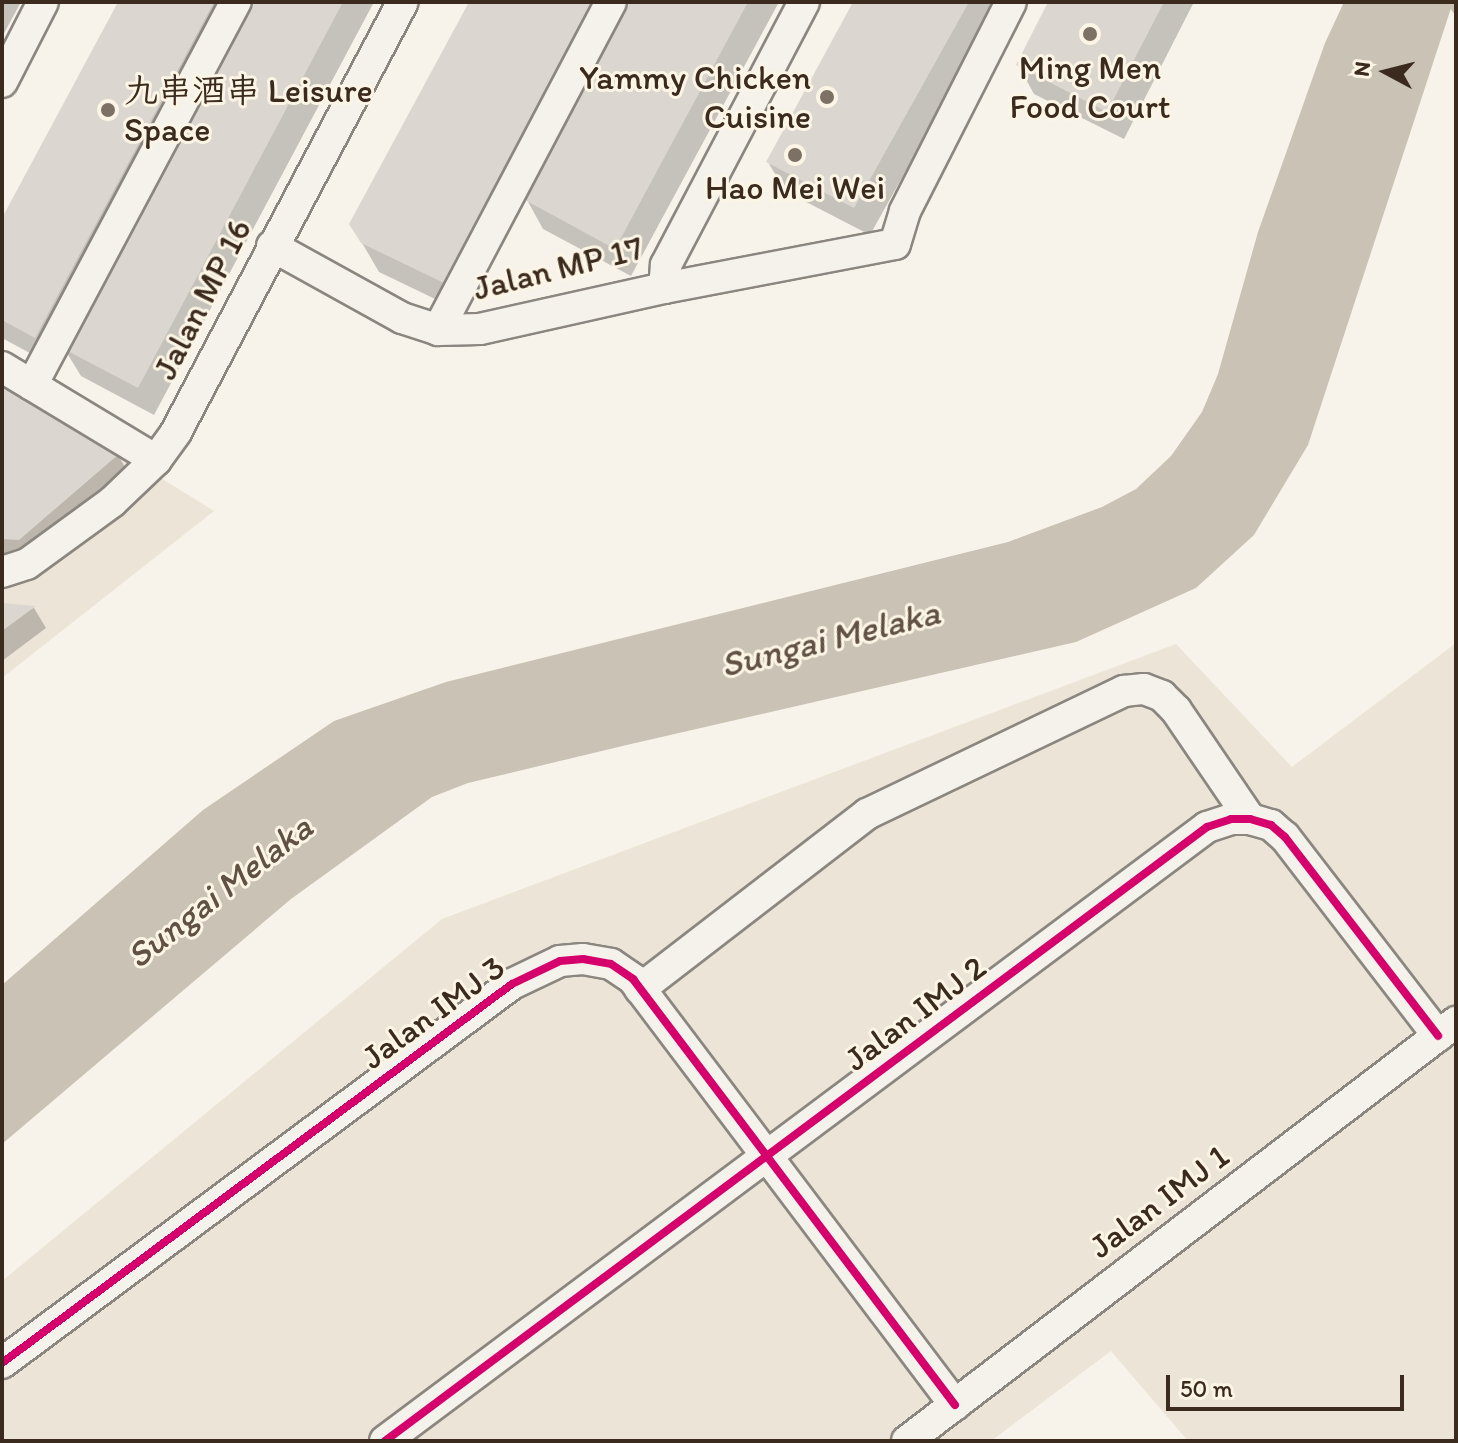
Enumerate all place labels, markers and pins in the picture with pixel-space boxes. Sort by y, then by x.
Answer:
marker: Ming Men Food Court [1081,25,1099,43]
place label: Ming Men Food Court [1009,47,1171,126]
place label: Yammy Chicken Cuisine [579,57,811,136]
place label: 九串酒串 Leisure Space [124,70,373,150]
marker: Yammy Chicken Cuisine [818,88,836,106]
marker: 九串酒串 Leisure Space [99,101,117,119]
marker: Hao Mei Wei [786,146,804,164]
place label: Hao Mei Wei [706,168,884,208]

